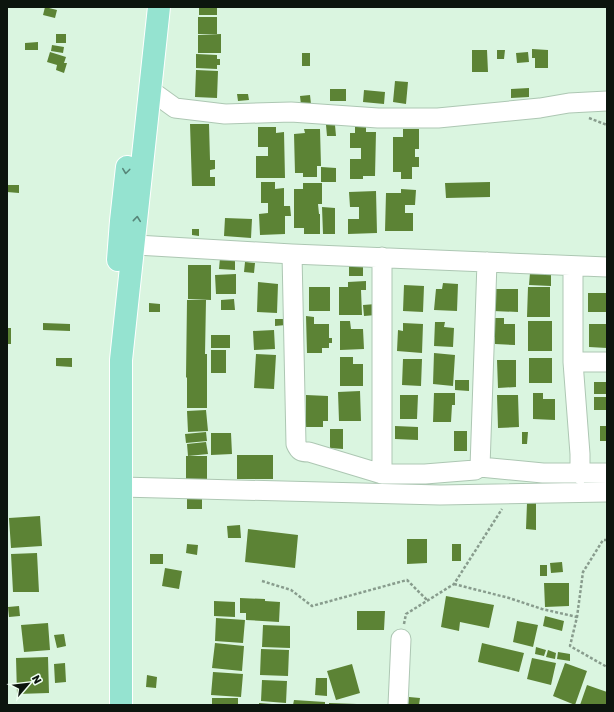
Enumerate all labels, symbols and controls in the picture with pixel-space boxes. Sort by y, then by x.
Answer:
one-way arrow [122,168,131,174]
one-way arrow [132,216,141,222]
north arrow [8,664,48,704]
text: N [29,673,44,686]

